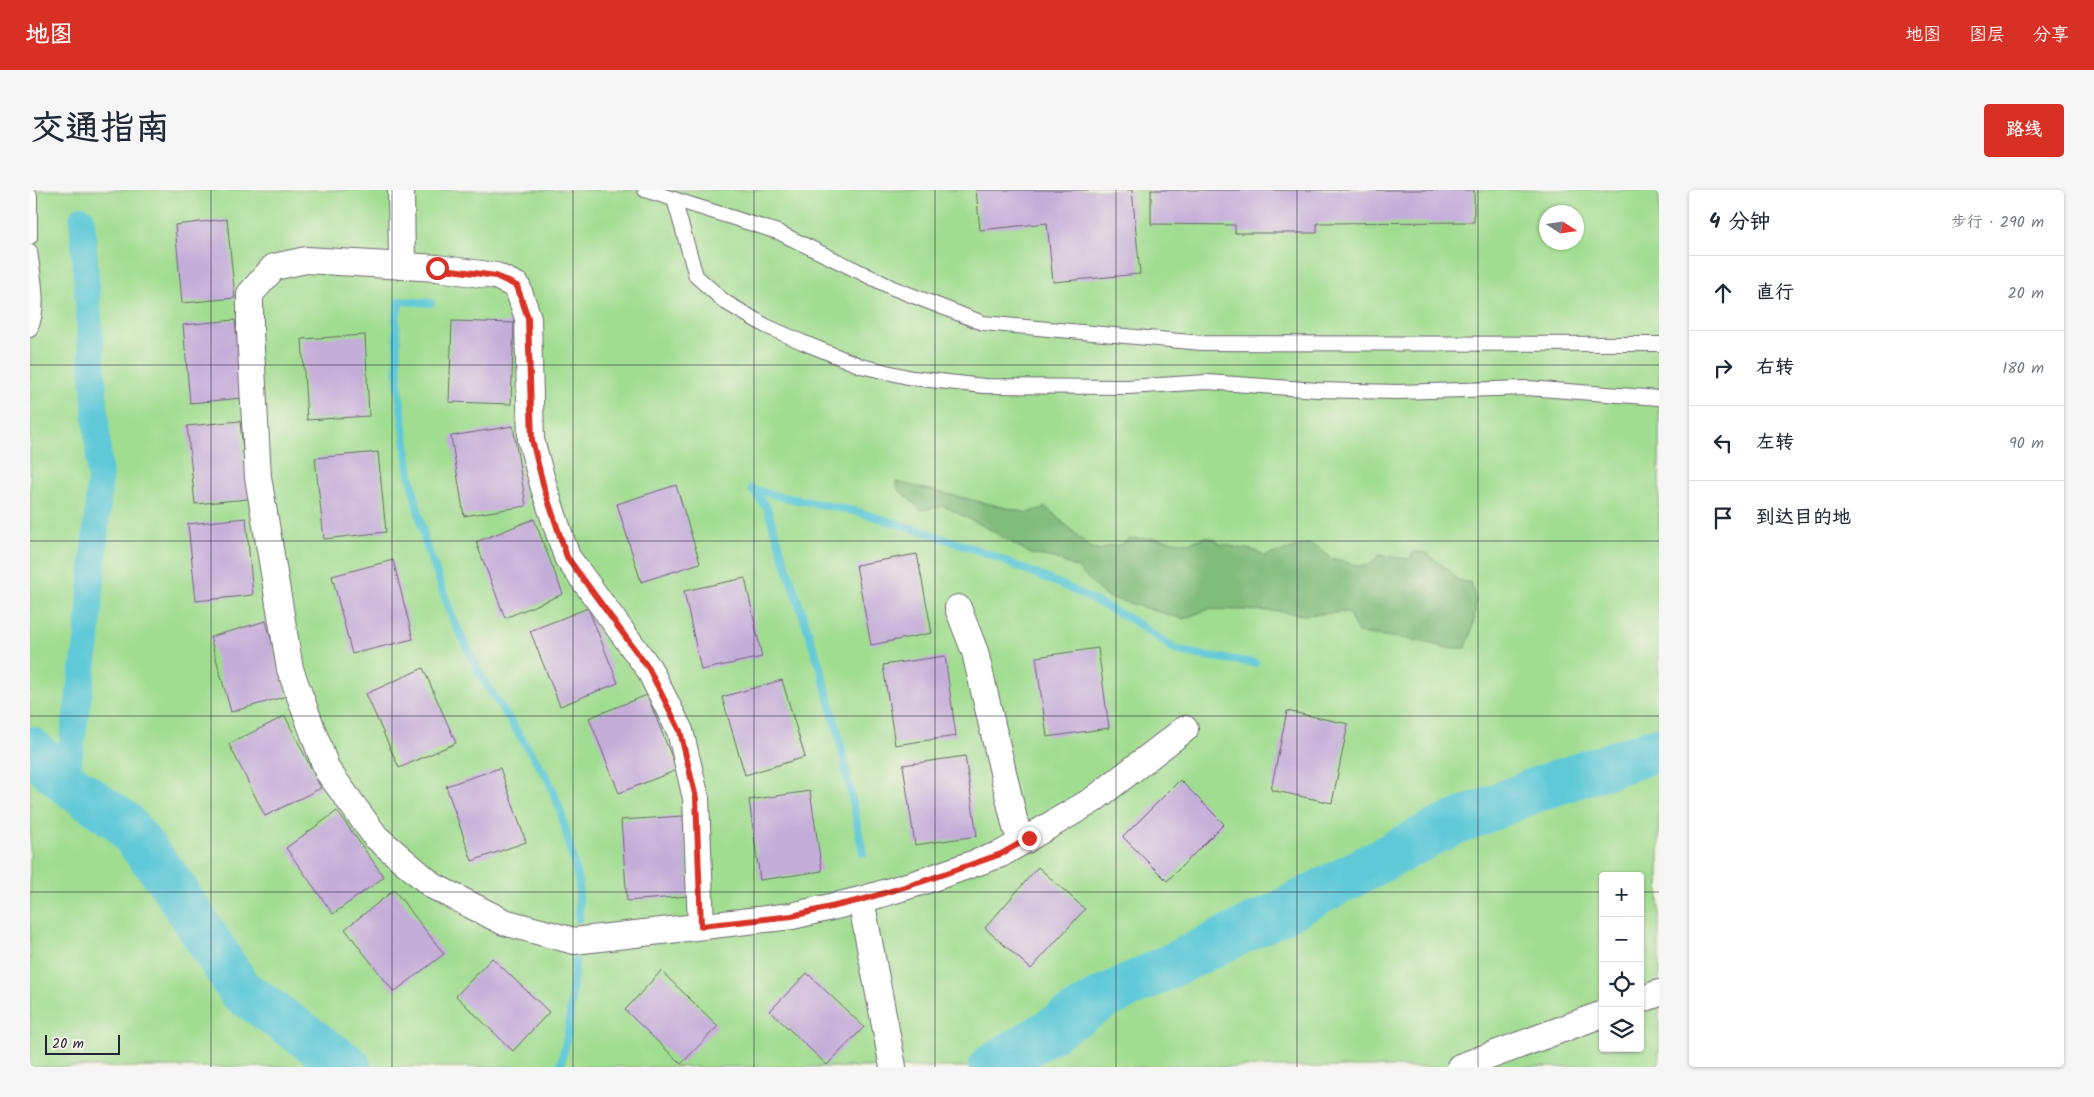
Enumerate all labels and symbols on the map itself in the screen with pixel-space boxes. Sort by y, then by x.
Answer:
north arrow [1539,205,1584,250]
route start [426,257,449,280]
route end [1018,827,1041,850]
scale bar [45,1032,120,1055]

